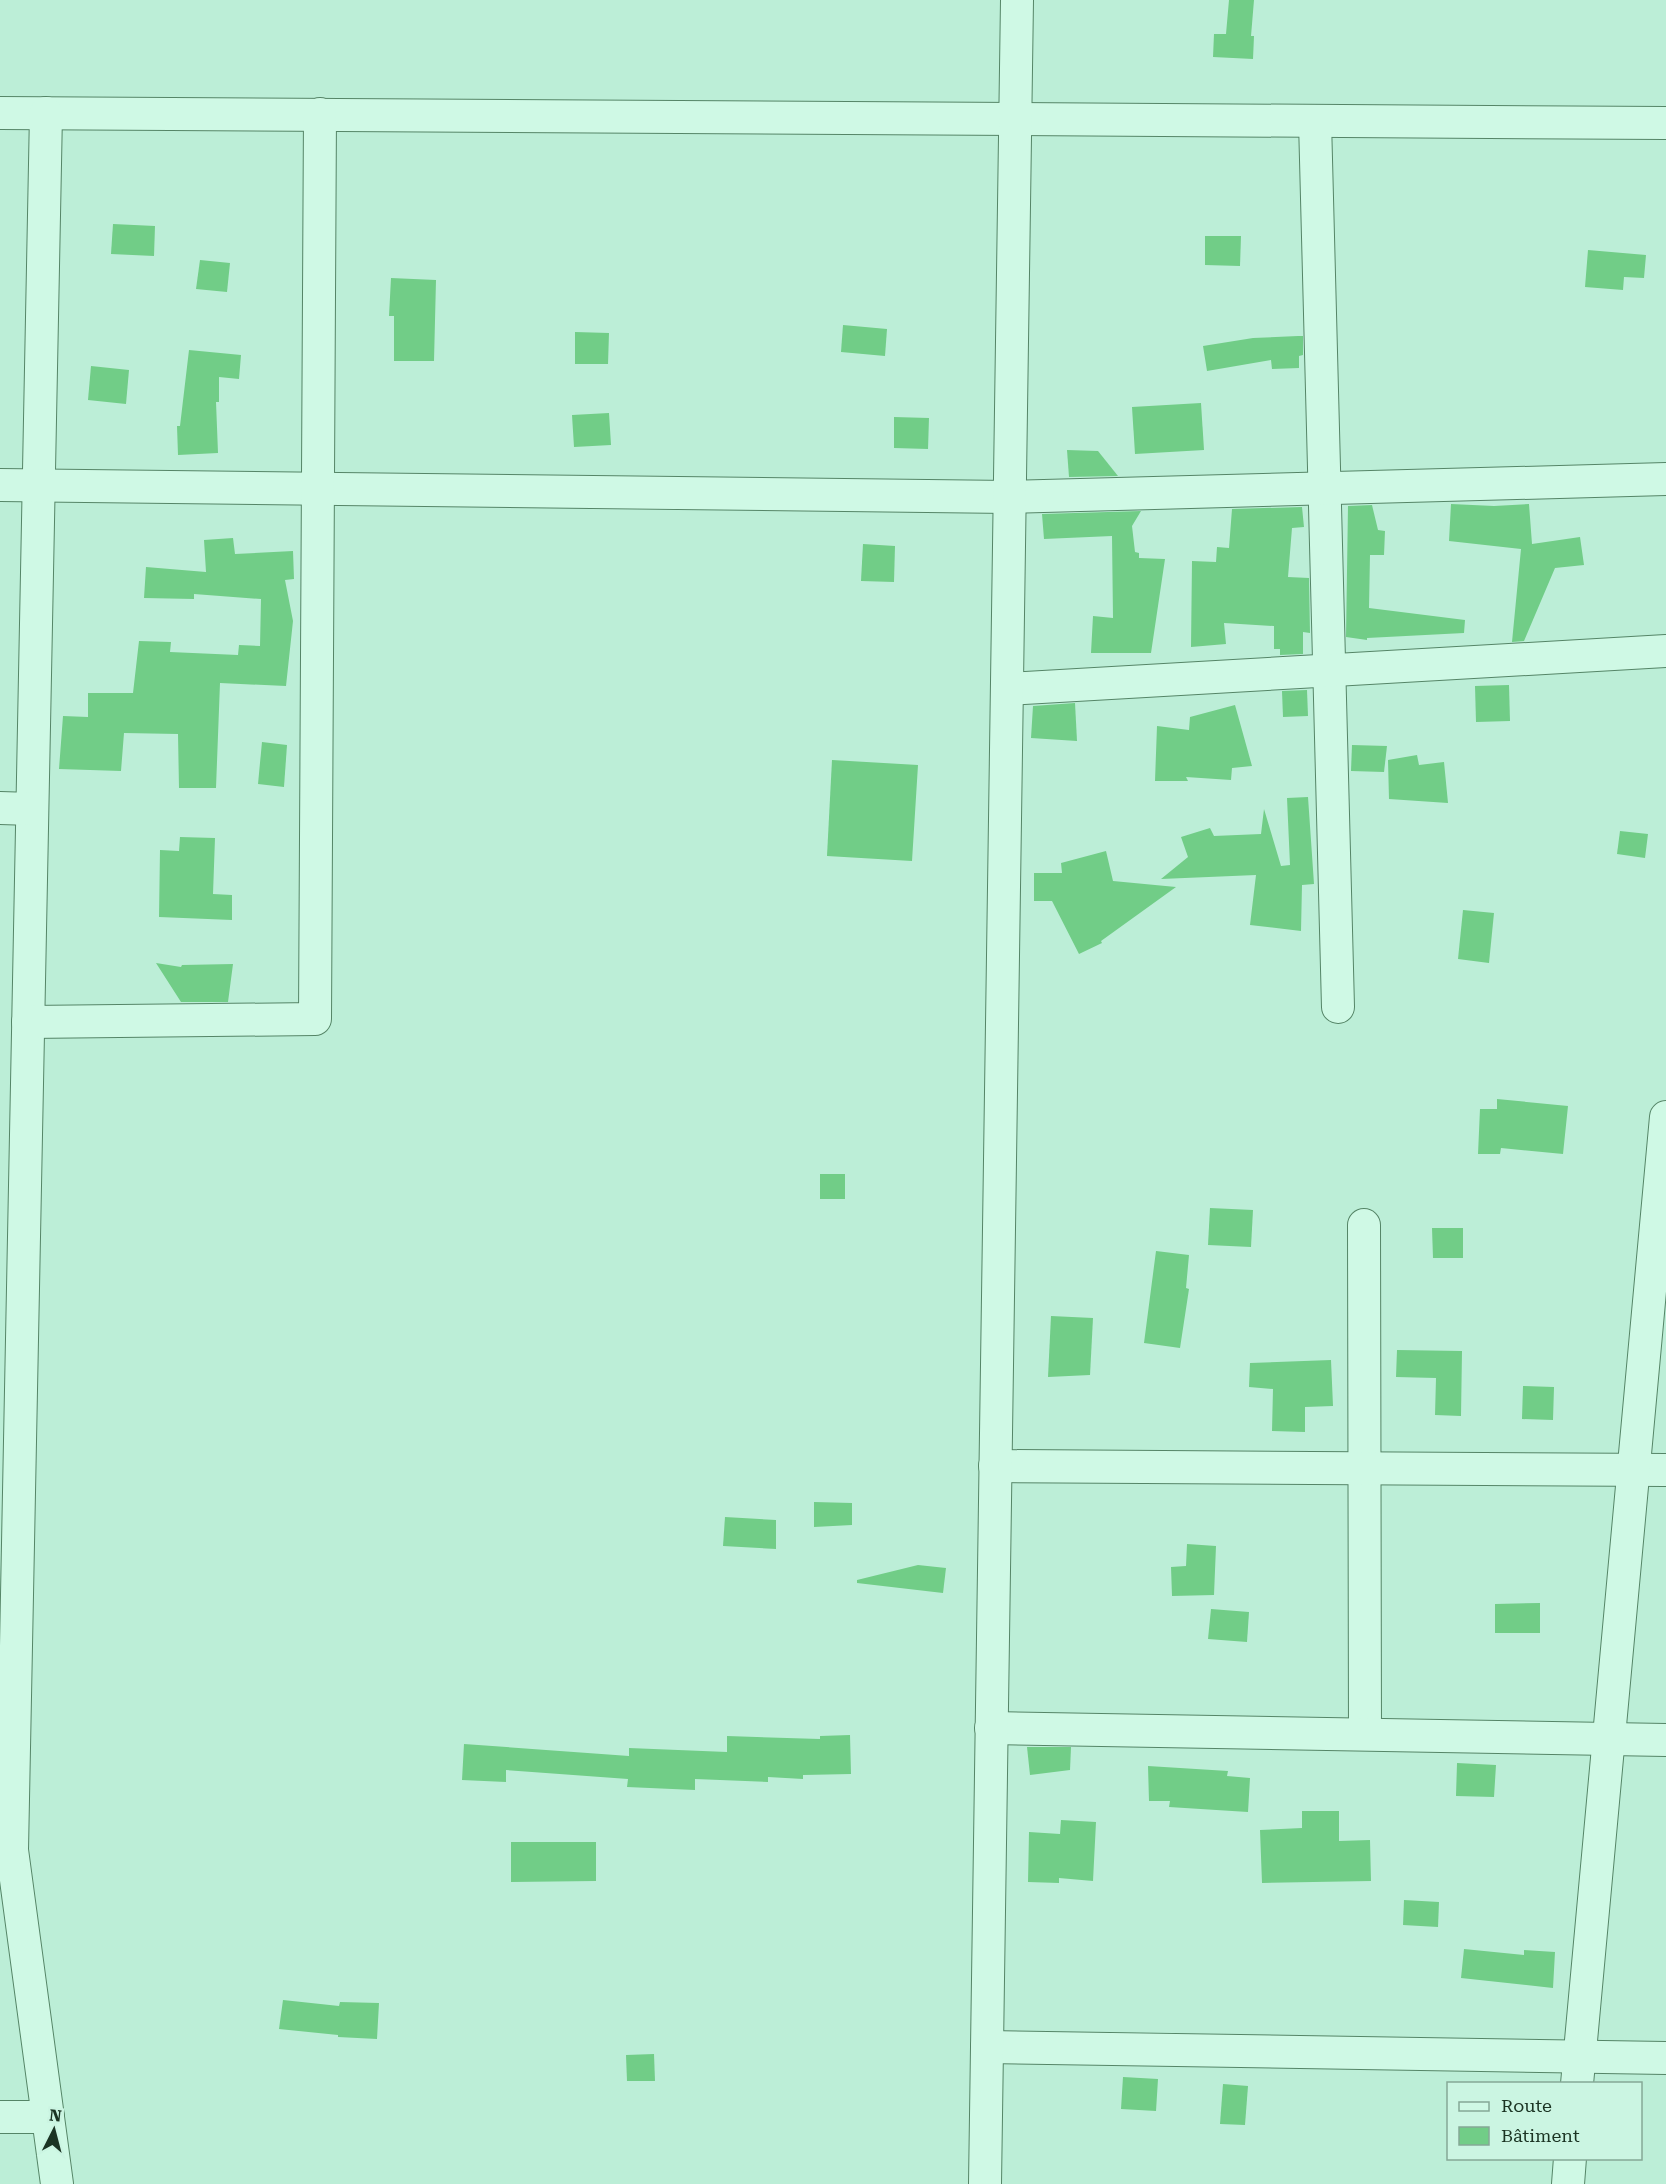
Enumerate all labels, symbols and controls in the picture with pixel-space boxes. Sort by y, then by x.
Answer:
legend [1447,2082,1642,2160]
text: Route [1501,2095,1552,2116]
north arrow [24,2100,84,2160]
text: N [48,2105,63,2126]
text: Bâtiment [1501,2125,1580,2146]

